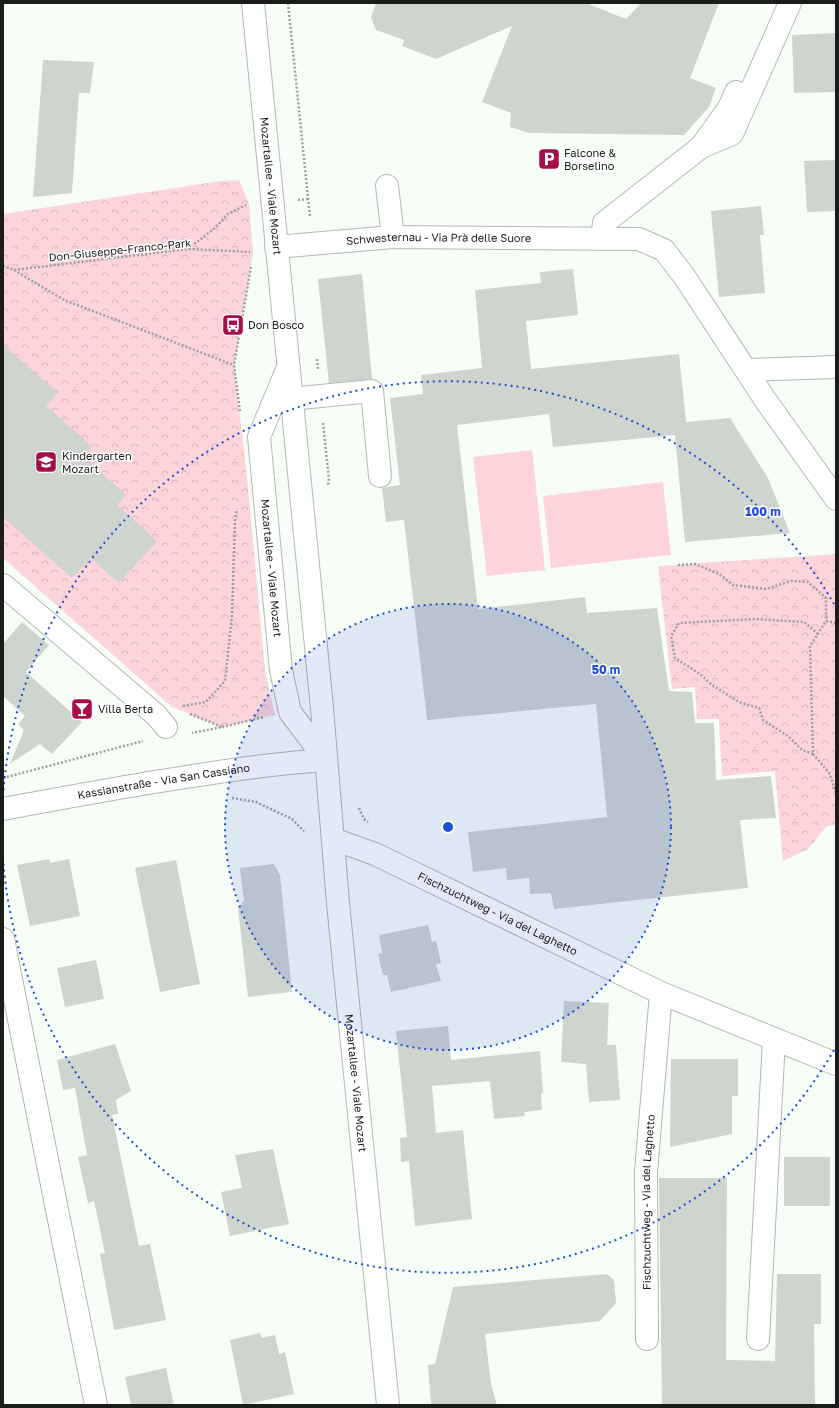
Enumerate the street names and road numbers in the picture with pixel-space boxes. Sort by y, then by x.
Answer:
street label: Mozartallee - Viale Mozart [258,117,285,256]
street label: Schwesternau - Via Prà delle Suore [346,230,531,247]
street label: Don-Giuseppe-Franco-Park [48,236,192,263]
street label: Mozartallee - Viale Mozart [259,498,285,638]
street label: Kassianstraße - Via San Cassiano [76,761,251,801]
street label: Fischzuchtweg - Via del Laghetto [416,869,580,958]
street label: Mozartallee - Viale Mozart [343,1014,370,1153]
street label: Fischzuchtweg - Via del Laghetto [639,1113,657,1290]

